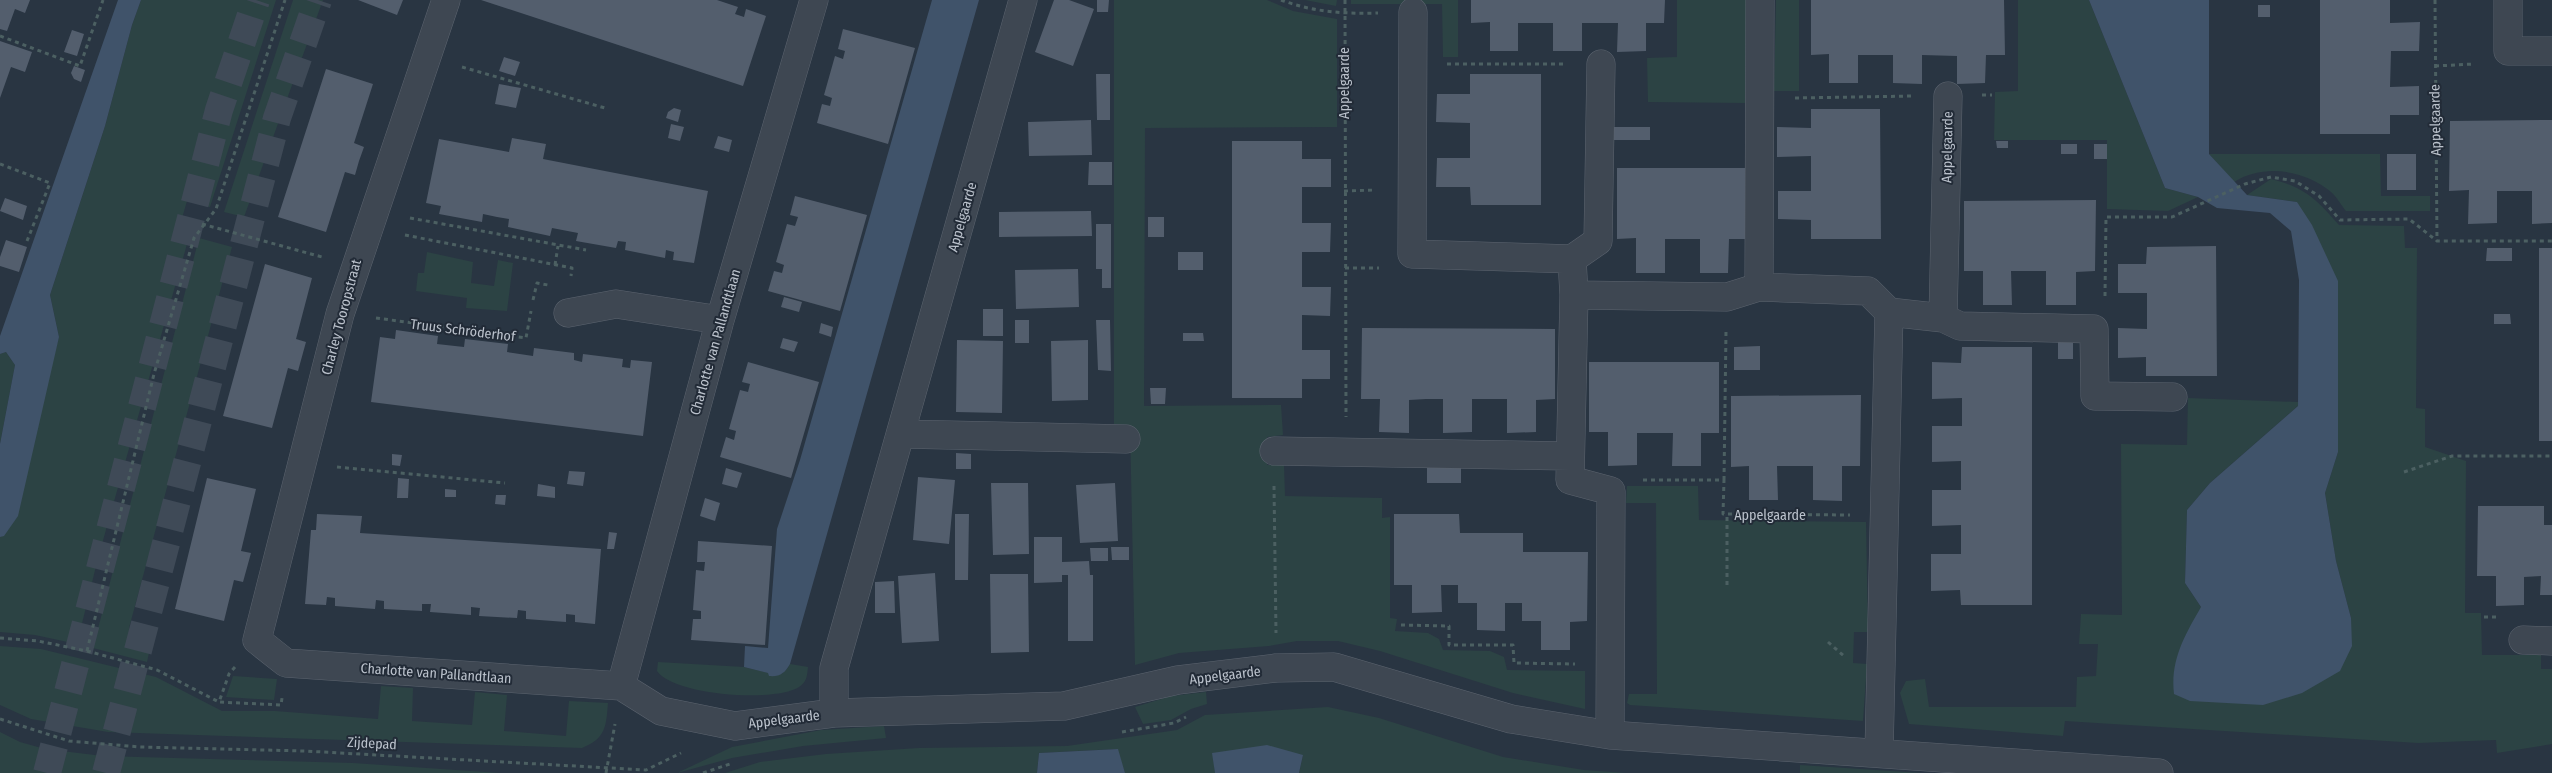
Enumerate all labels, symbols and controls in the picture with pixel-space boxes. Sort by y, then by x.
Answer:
street label: Appelgaarde [1336,47,1353,119]
street label: Appelgaarde [2426,84,2445,156]
street label: Appelgaarde [1938,111,1957,183]
street label: Appelgaarde [944,180,981,254]
street label: Charley Tooropstraat [318,257,365,377]
street label: Charlotte van Pallandtlaan [686,267,745,417]
street label: Truus Schröderhof [410,316,518,346]
street label: Appelgaarde [1734,507,1806,524]
street label: Charlotte van Pallandtlaan [360,660,512,687]
street label: Appelgaarde [1188,663,1262,688]
street label: Appelgaarde [747,707,821,732]
street label: Zijdepad [347,734,397,753]

